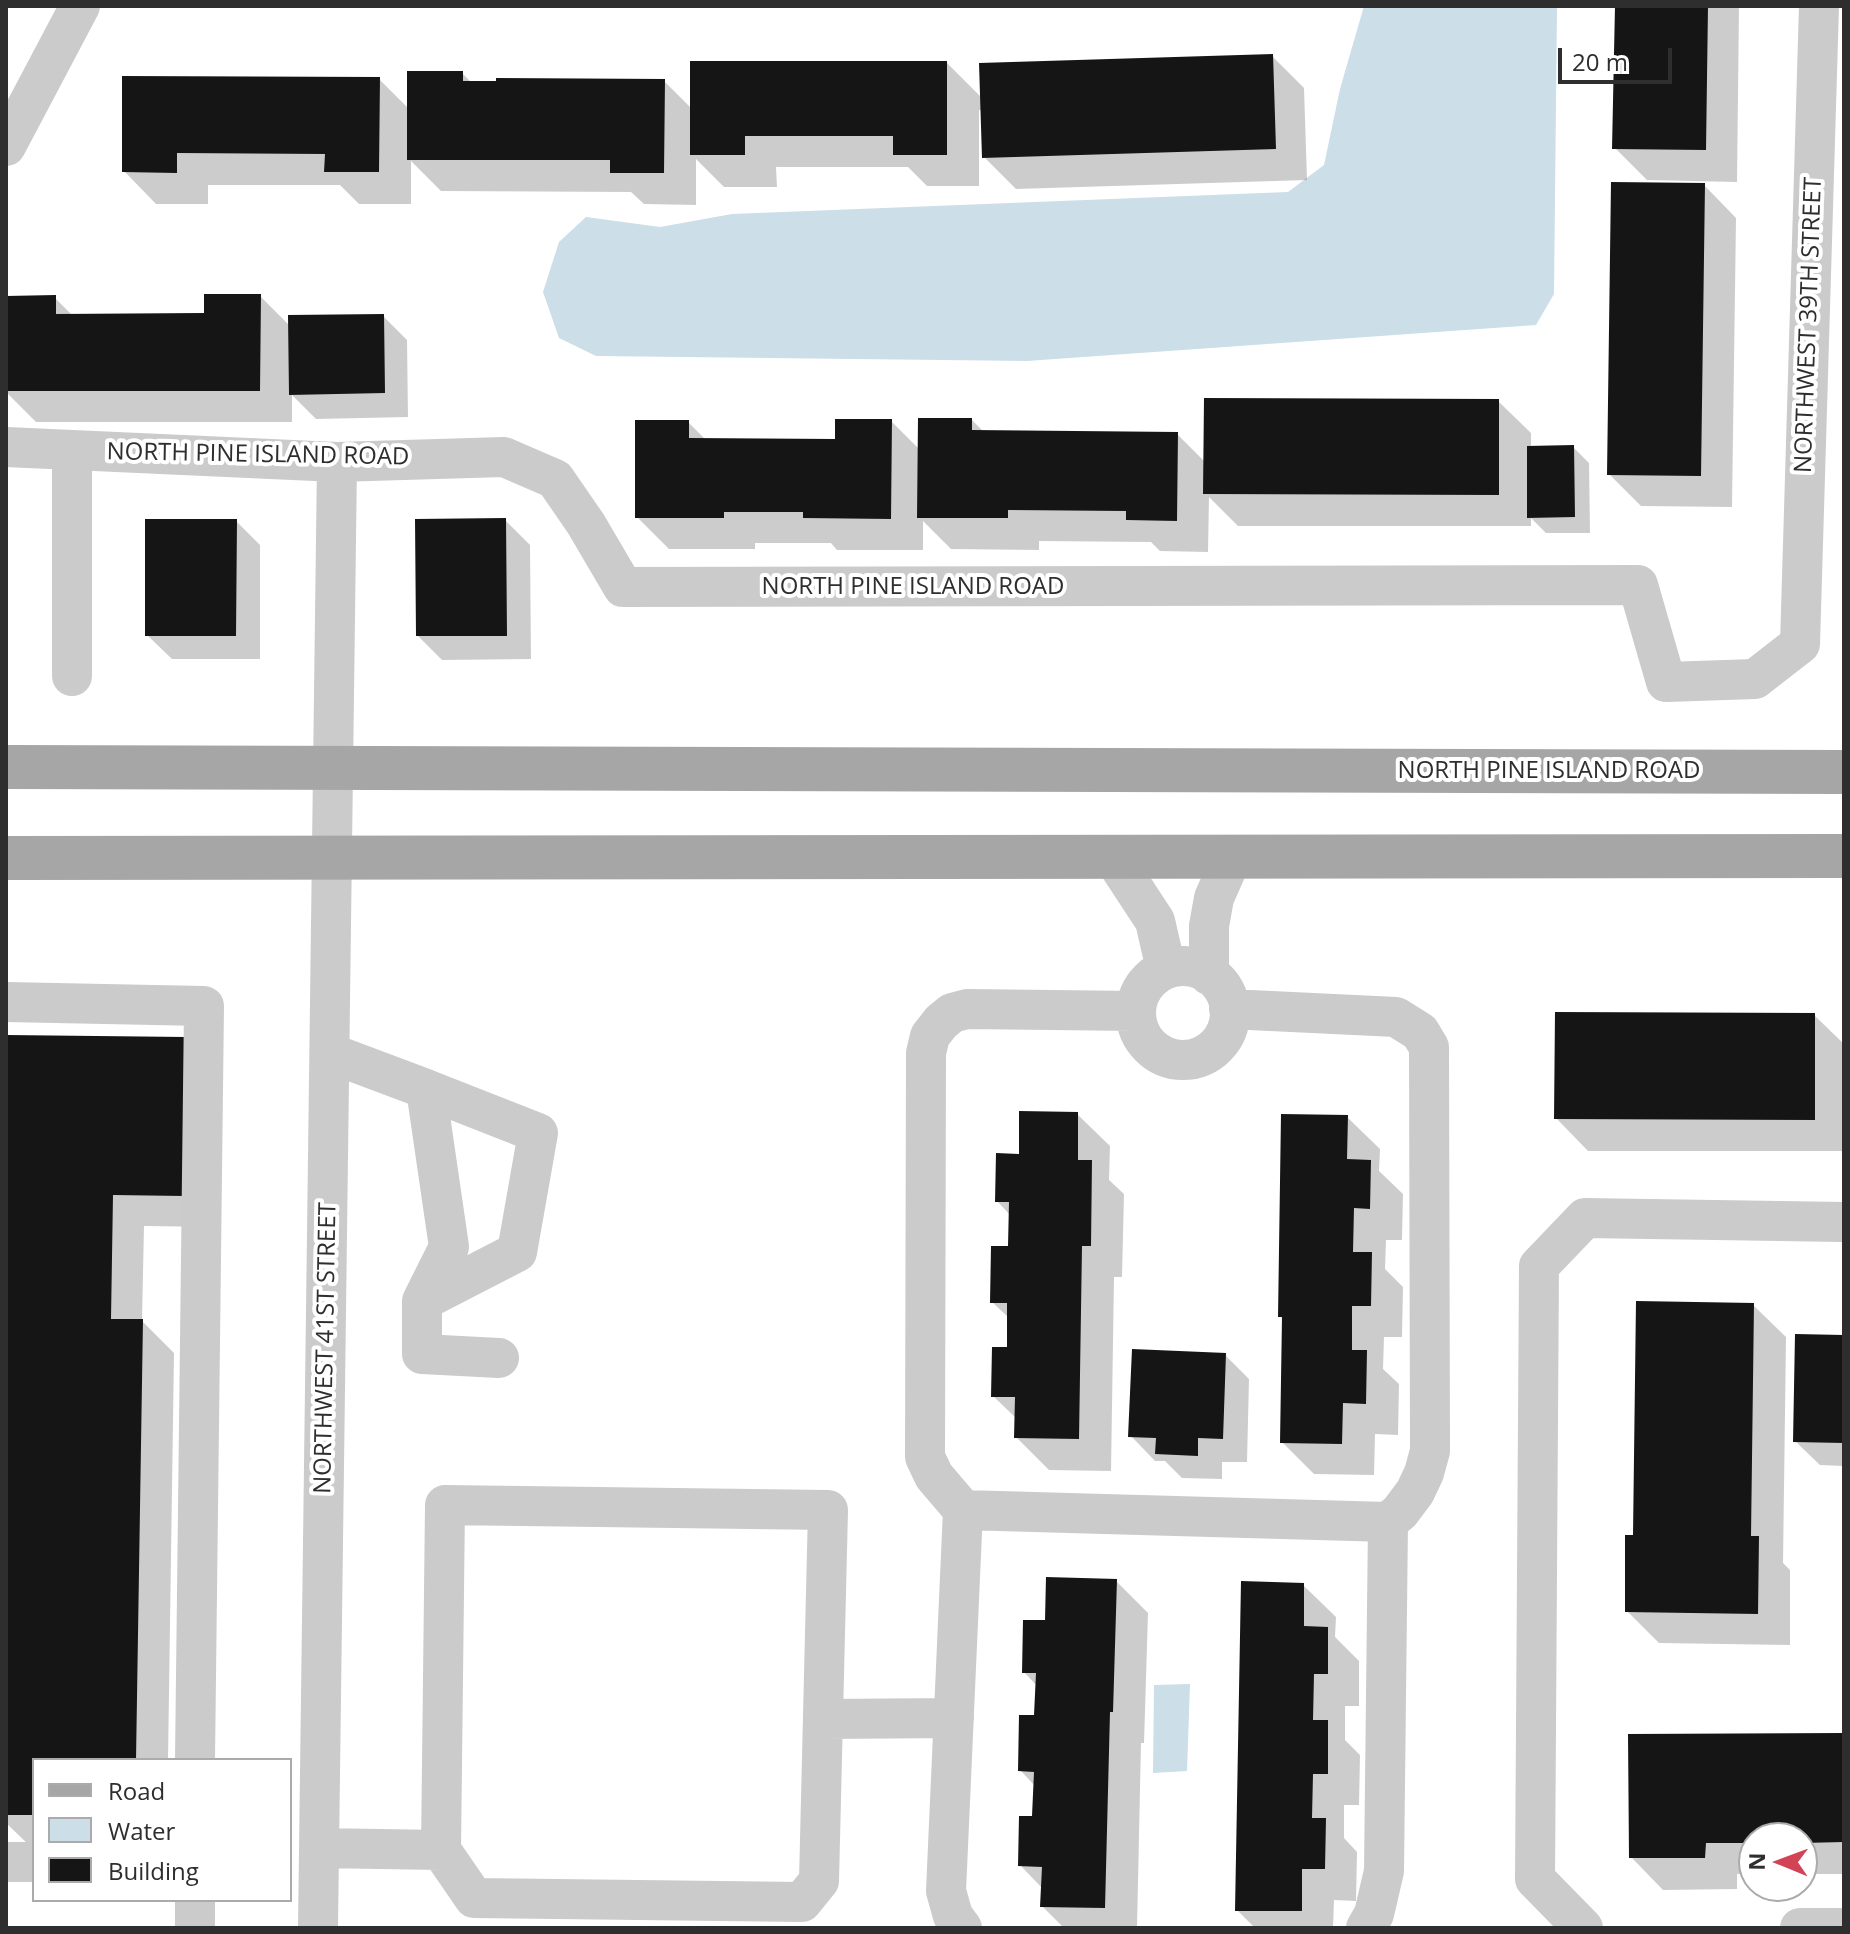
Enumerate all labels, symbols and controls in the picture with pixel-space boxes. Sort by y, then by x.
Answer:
scale bar [1562,32,1676,82]
text: 20 m [1572,45,1628,78]
street label: NORTHWEST 39TH STREET [1789,176,1829,474]
street label: NORTH PINE ISLAND ROAD [106,438,410,472]
street label: NORTH PINE ISLAND ROAD [762,573,1064,601]
street label: NORTH PINE ISLAND ROAD [1398,757,1700,785]
street label: NORTHWEST 41ST STREET [309,1202,343,1494]
legend [32,1758,292,1902]
text: Road [108,1774,165,1807]
text: Water [108,1814,175,1847]
north arrow [1738,1822,1818,1902]
text: N [1741,1852,1771,1871]
text: Building [108,1854,199,1887]

